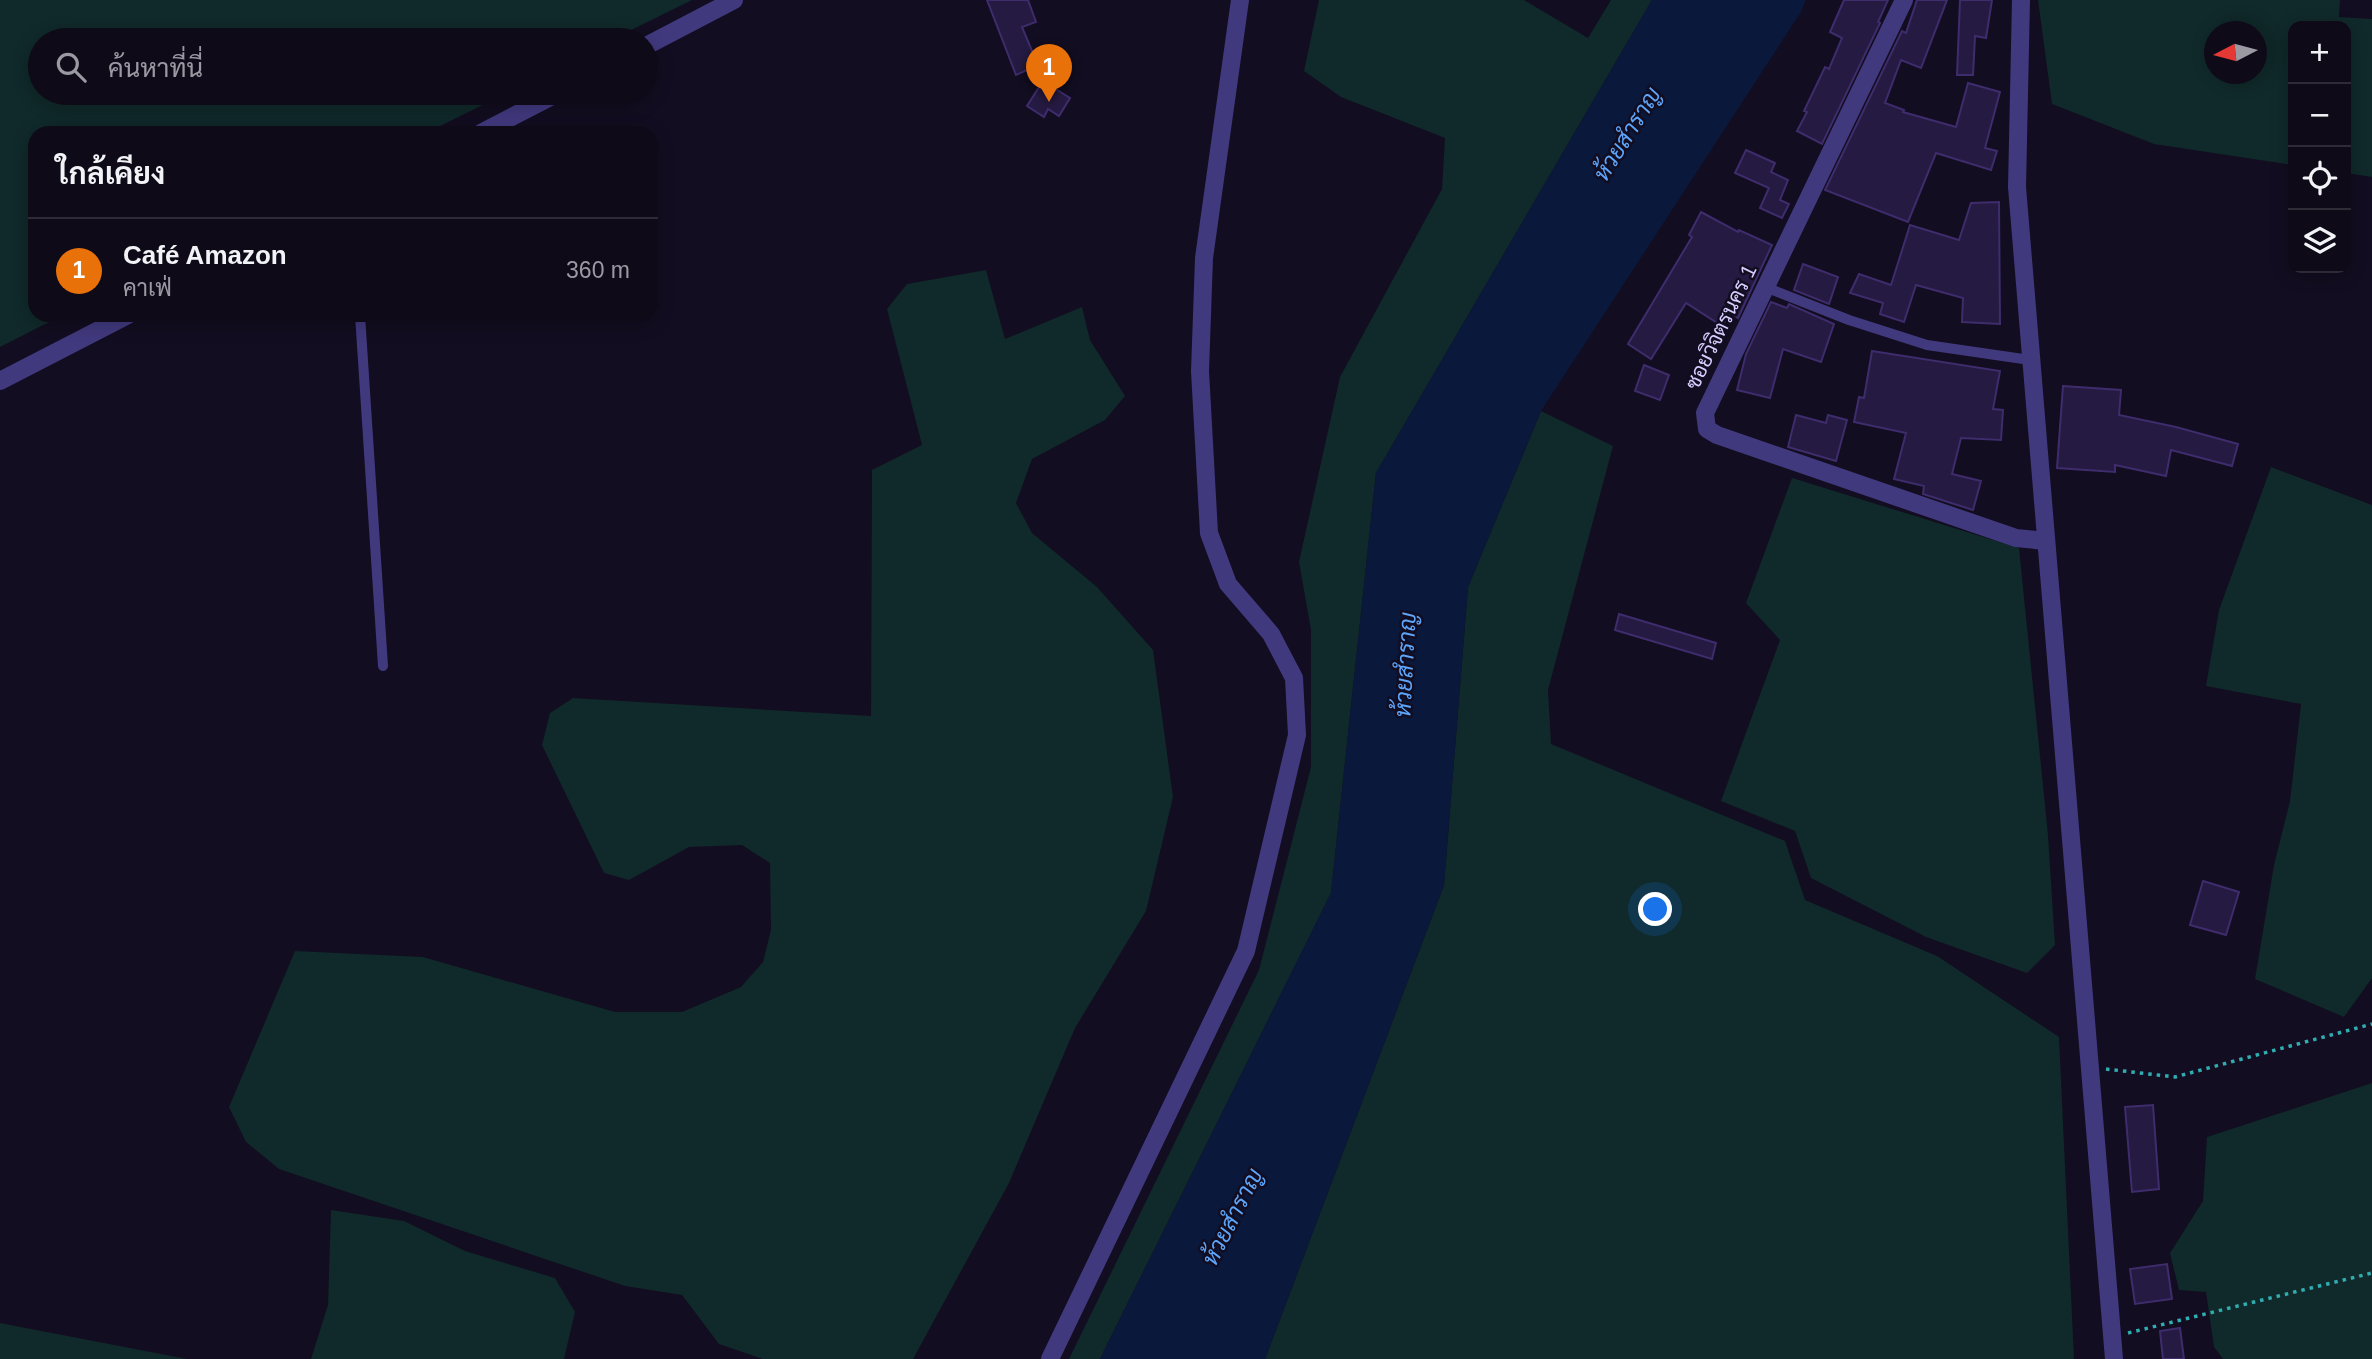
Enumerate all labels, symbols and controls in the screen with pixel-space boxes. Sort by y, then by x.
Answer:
north arrow [2204,21,2267,84]
map controls [2288,21,2351,273]
button: + [2288,21,2351,84]
search box [28,28,658,105]
pin: 1 [1026,44,1072,102]
icon: search [52,48,90,86]
text: ค้นหาที่นี่ [108,53,203,83]
water label: ห้วยสำราญ [1587,82,1667,186]
button: − [2288,84,2351,147]
button: locate [2288,147,2351,210]
text: ใกล้เคียง [56,157,165,190]
button: layers [2288,210,2351,273]
text: Café Amazon [123,240,287,270]
text: 1 [73,257,85,283]
text: 360 m [566,257,630,283]
street label: ซอยวิจิตรนคร 1 [1680,260,1761,393]
text: คาเฟ่ [123,275,172,301]
water label: ห้วยสำราญ [1388,612,1422,718]
your location [1638,892,1672,926]
water label: ห้วยสำราญ [1196,1164,1268,1270]

